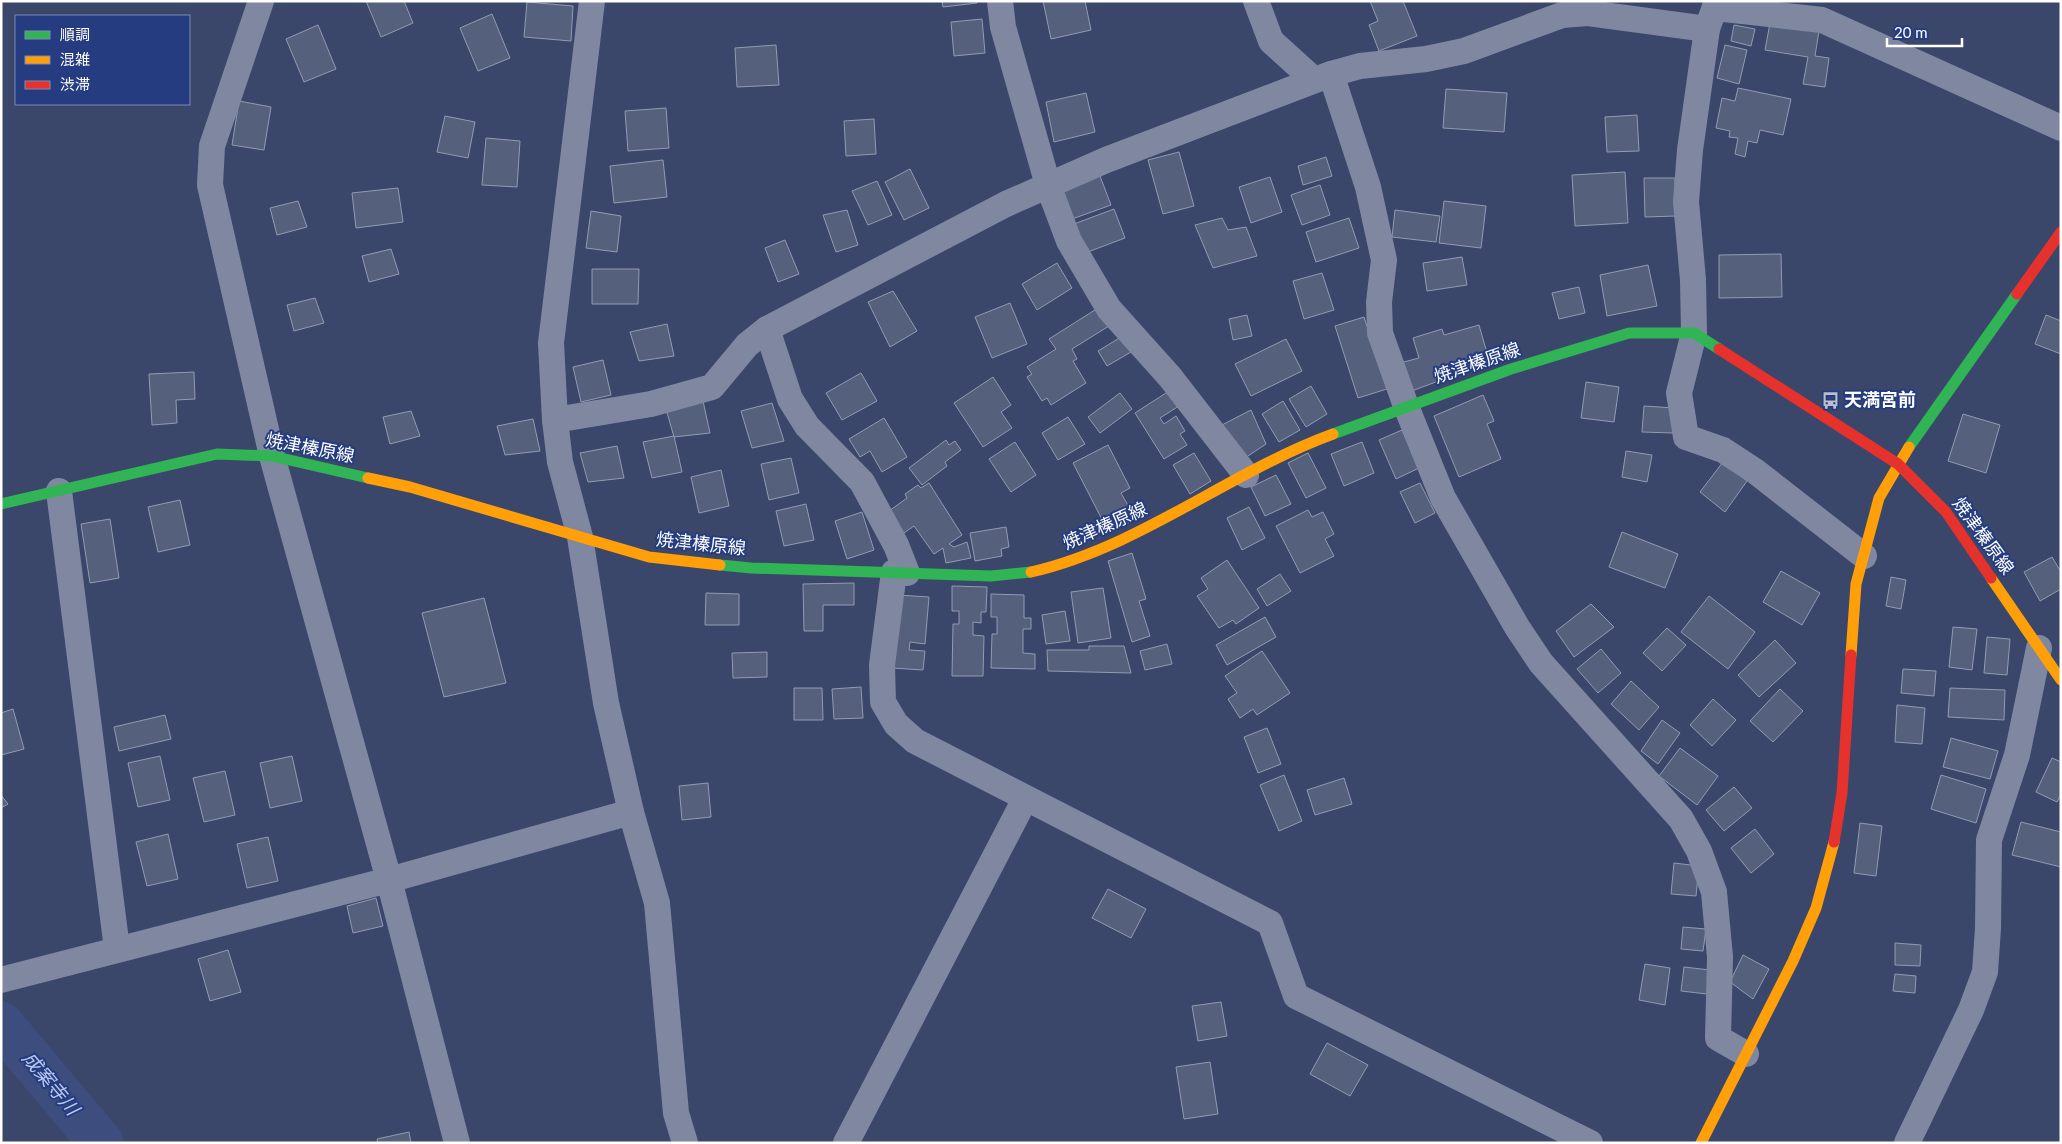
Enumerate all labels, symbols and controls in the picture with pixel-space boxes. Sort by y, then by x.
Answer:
legend [15,15,190,105]
scale bar [1887,15,1962,47]
text: 20 m [1894,23,1928,41]
text: 順調 [60,25,90,43]
text: 混雑 [60,50,90,68]
text: 渋滞 [60,75,90,93]
street label: 焼津榛原線 [1431,337,1523,387]
place label: 天満宮前 [1844,388,1916,410]
bus stop icon: 天満宮前 [1820,390,1840,410]
street label: 焼津榛原線 [264,428,356,466]
street label: 焼津榛原線 [1948,493,2019,578]
street label: 焼津榛原線 [1059,497,1150,553]
street label: 焼津榛原線 [655,527,747,559]
water label: 成案寺川 [18,1046,86,1121]

